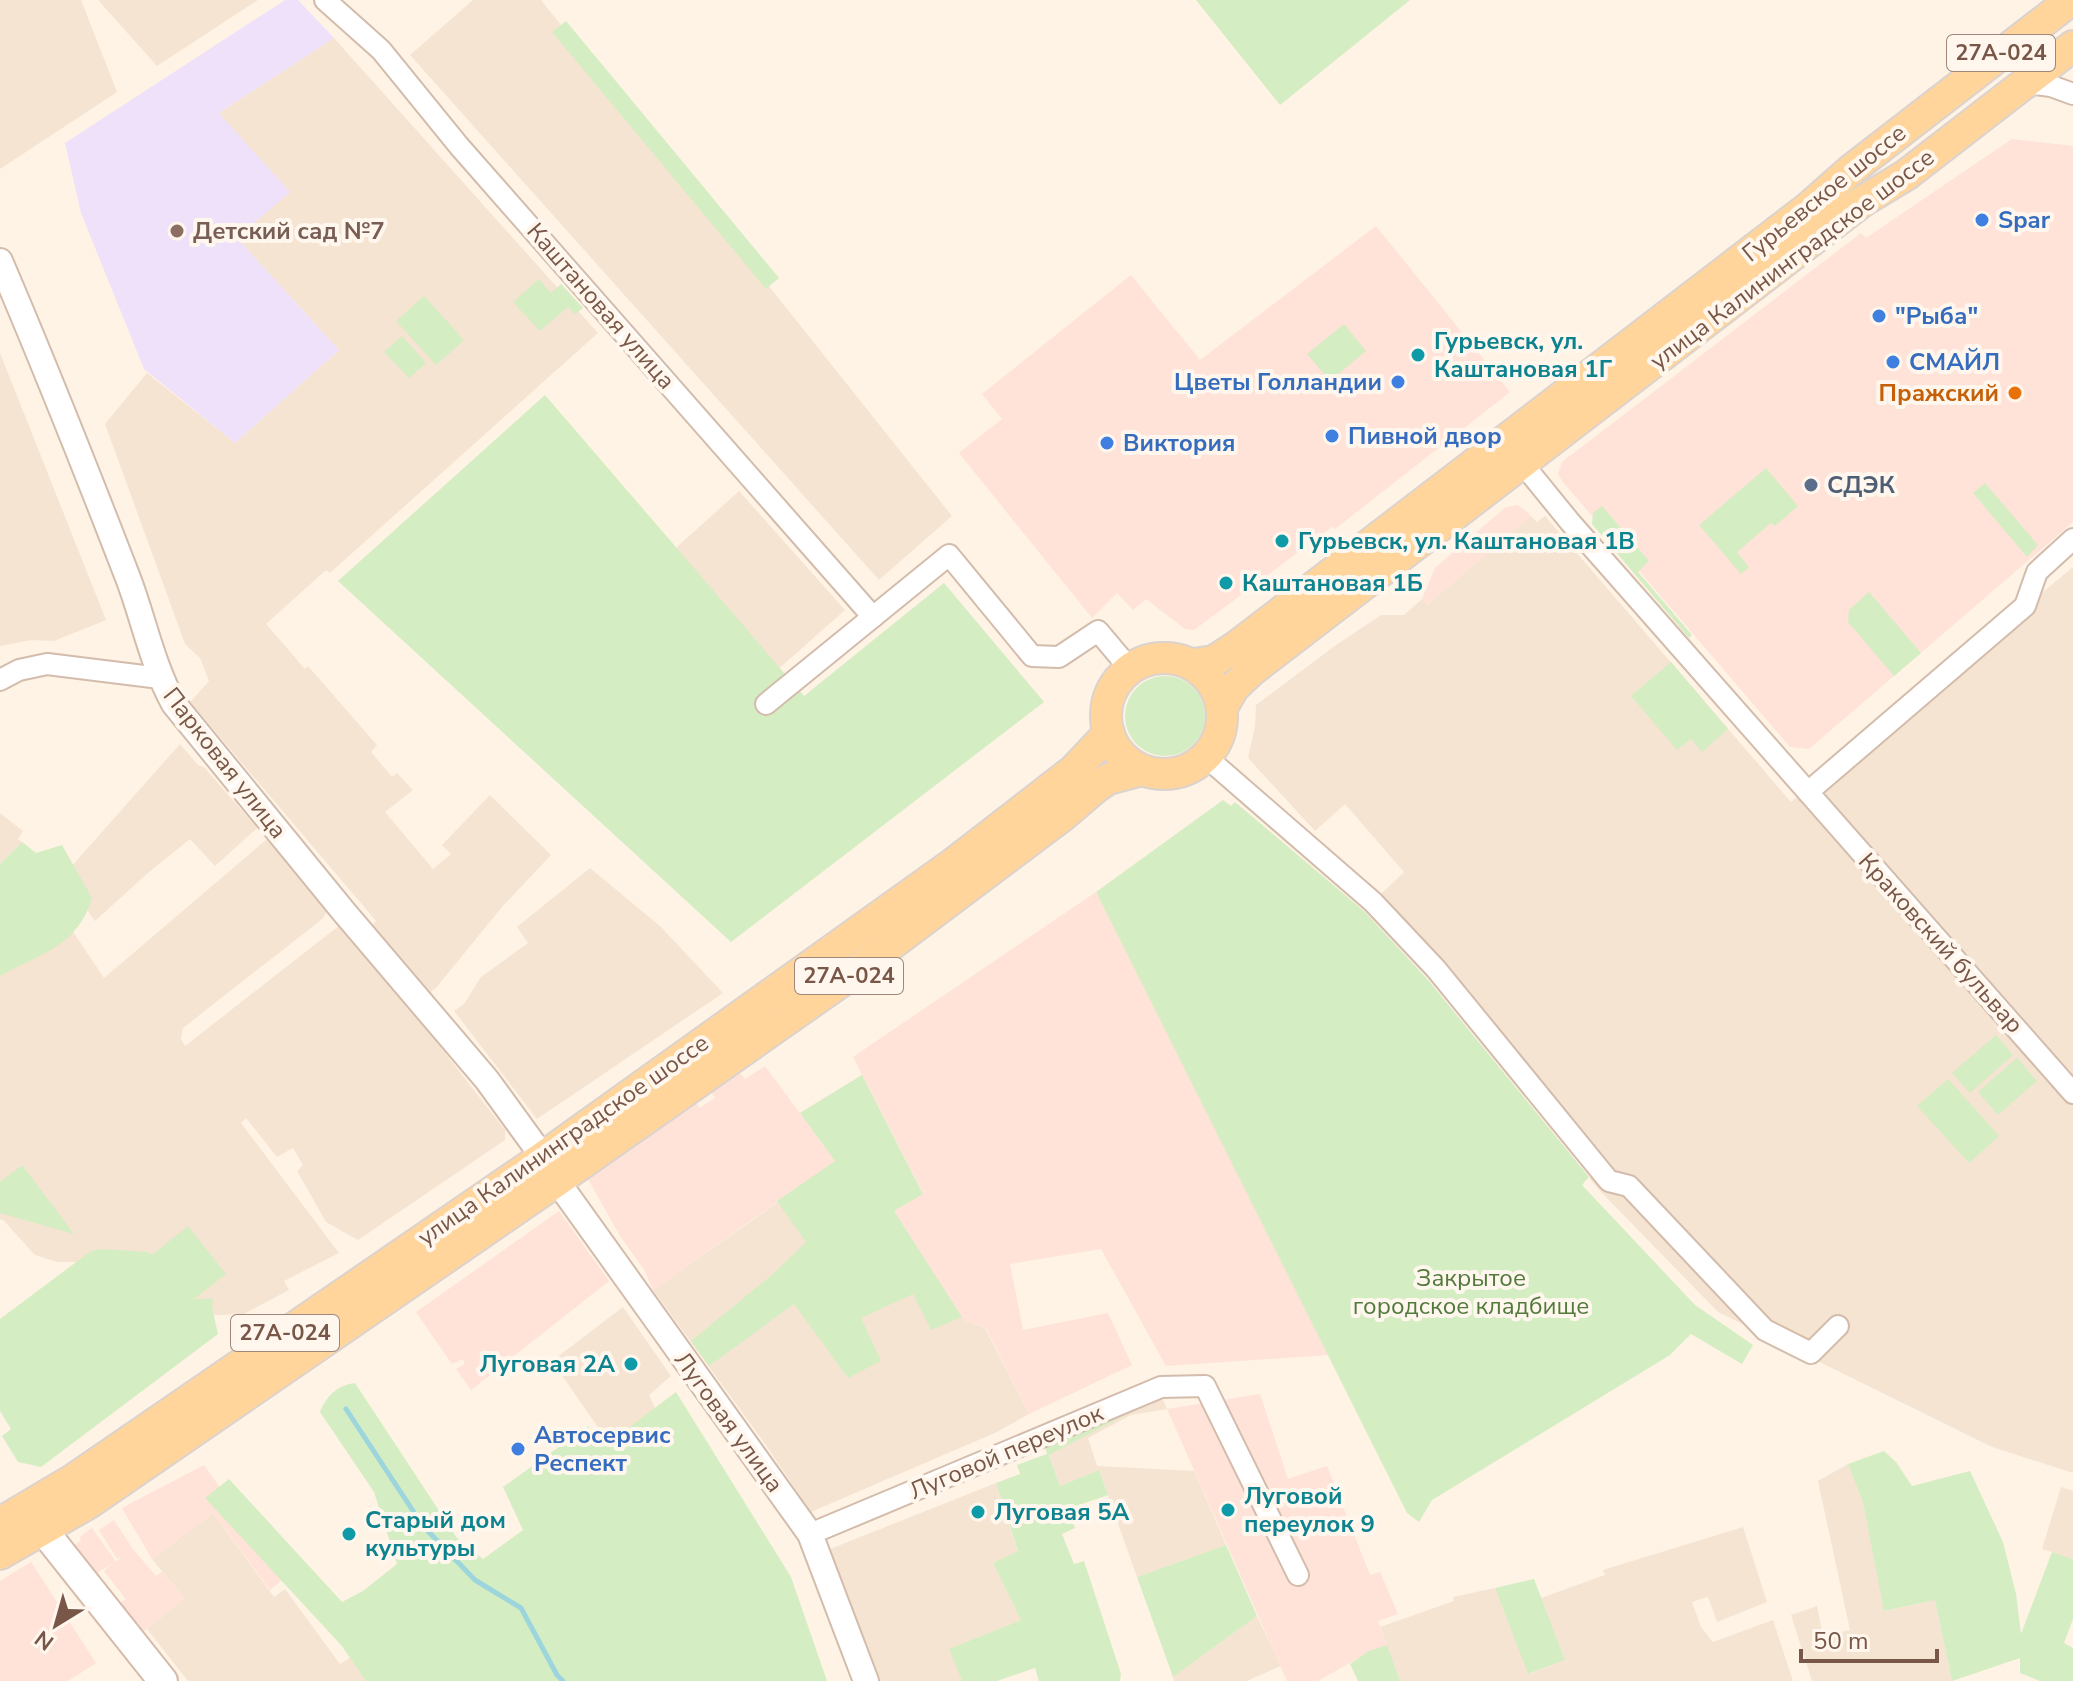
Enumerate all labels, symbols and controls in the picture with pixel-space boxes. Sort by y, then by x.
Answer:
road number: 27А-024 [1947,35,2055,71]
street label: Гурьевское шоссе [1735,117,1913,269]
street label: улица Калининградское шоссе [1643,141,1941,377]
place label: Spar [1998,204,2051,236]
marker: Spar [1973,211,1991,229]
place label: Детский сад №7 [193,215,385,247]
street label: Каштановая улица [520,216,682,396]
marker: Детский сад №7 [168,222,186,240]
place label: "Рыба" [1895,300,1978,332]
marker: "Рыба" [1870,307,1888,325]
place label: Гурьевск, ул. Каштановая 1Г [1434,325,1613,385]
marker: Гурьевск, ул. Каштановая 1Г [1409,346,1427,364]
place label: СМАЙЛ [1909,346,2000,378]
marker: СМАЙЛ [1884,353,1902,371]
place label: Цветы Голландии [1174,366,1382,398]
marker: Цветы Голландии [1389,373,1407,391]
place label: Пражский [1878,377,1999,409]
marker: Пражский [2006,384,2024,402]
place label: Пивной двор [1348,420,1502,452]
place label: Виктория [1123,427,1236,459]
marker: Пивной двор [1323,427,1341,445]
marker: Виктория [1098,434,1116,452]
place label: СДЭК [1827,469,1896,501]
marker: СДЭК [1802,476,1820,494]
place label: Гурьевск, ул. Каштановая 1В [1298,525,1635,557]
marker: Гурьевск, ул. Каштановая 1В [1273,532,1291,550]
place label: Каштановая 1Б [1242,567,1423,599]
marker: Каштановая 1Б [1217,574,1235,592]
street label: Парковая улица [156,681,294,845]
street label: Краковский бульвар [1851,846,2031,1040]
road number: 27А-024 [795,958,903,994]
street label: улица Калининградское шоссе [411,1027,715,1253]
park label: Закрытое городское кладбище [1353,1262,1589,1322]
road number: 27А-024 [231,1315,339,1351]
street label: Луговая улица [667,1345,791,1499]
place label: Луговая 2А [480,1348,615,1380]
marker: Луговая 2А [622,1355,640,1373]
street label: Луговой переулок [904,1397,1108,1507]
place label: Автосервис Респект [534,1419,671,1479]
marker: Автосервис Респект [509,1440,527,1458]
place label: Луговой переулок 9 [1244,1480,1375,1540]
place label: Луговая 5А [994,1496,1130,1528]
marker: Луговой переулок 9 [1219,1501,1237,1519]
marker: Луговая 5А [969,1503,987,1521]
place label: Старый дом культуры [365,1504,506,1564]
marker: Старый дом культуры [340,1525,358,1543]
north arrow [16,1585,96,1665]
scale bar [1801,1613,1937,1663]
text: N [29,1623,60,1657]
text: 50 m [1813,1625,1869,1657]

